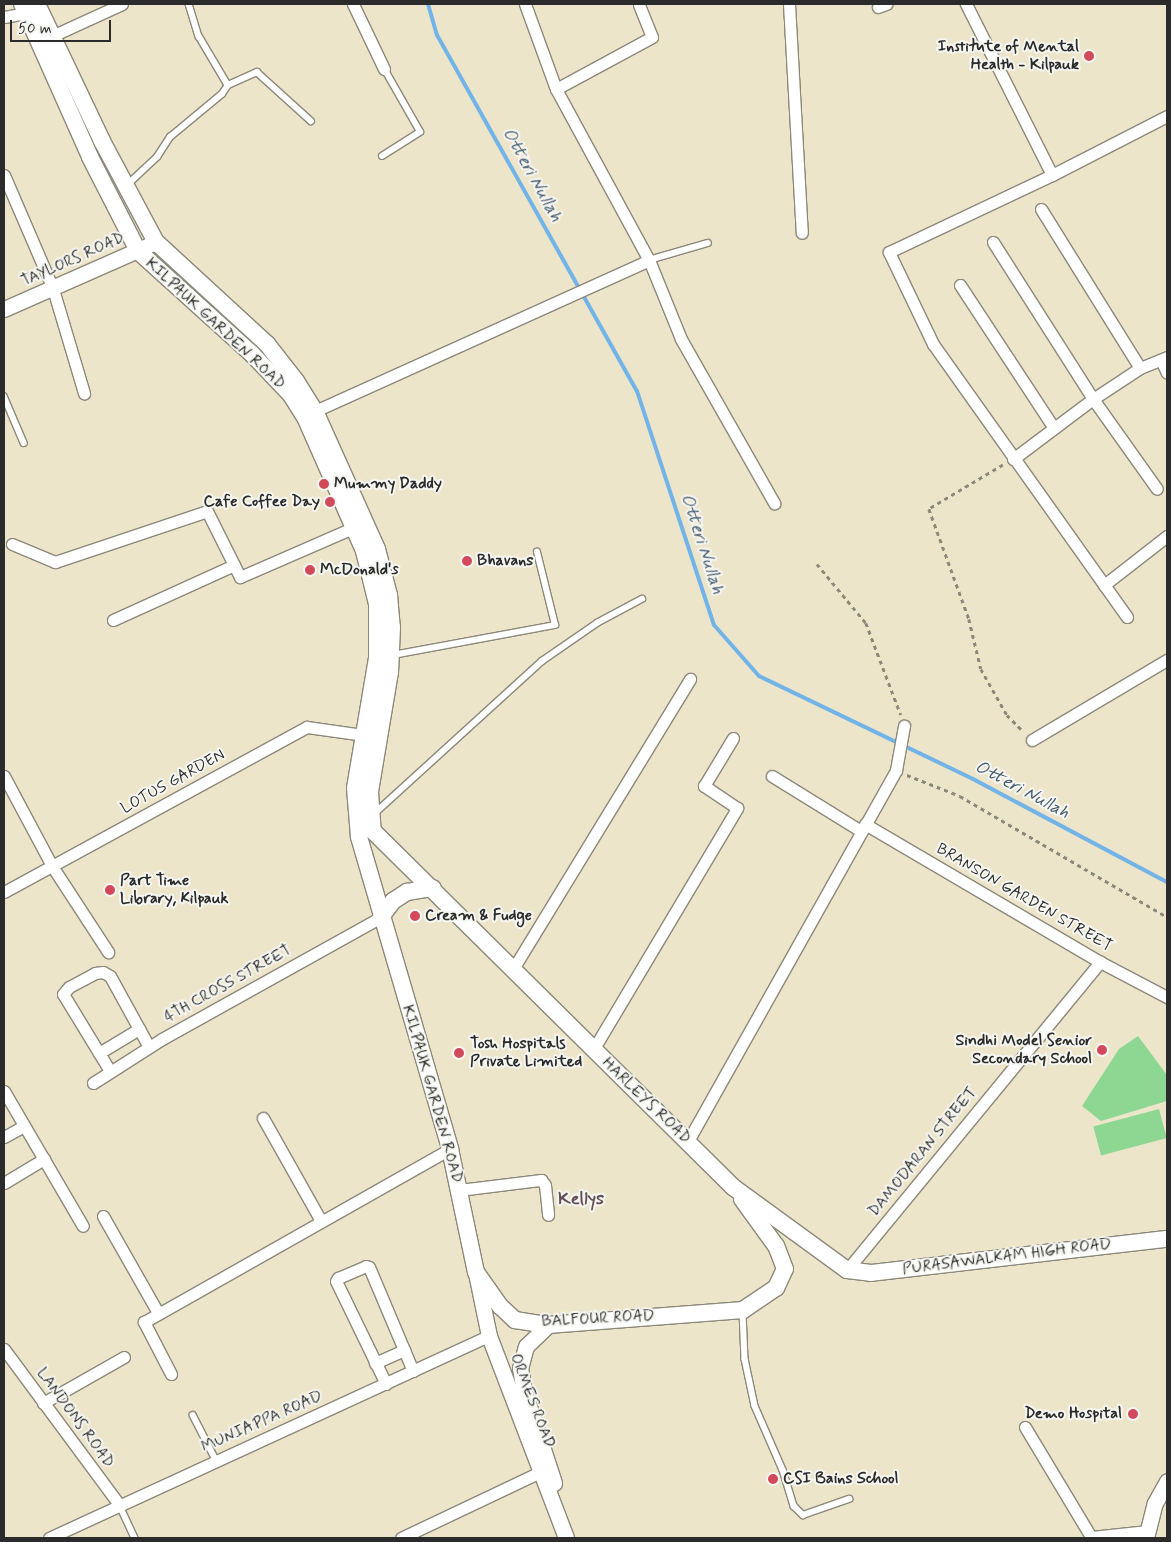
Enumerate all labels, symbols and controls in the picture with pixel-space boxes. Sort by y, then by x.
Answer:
scale bar [12,10,114,42]
text: 50 m [18,19,52,39]
place label: Institute of Mental Health - Kilpauk [943,37,1079,75]
marker: Institute of Mental Health - Kilpauk [1083,50,1095,62]
water label: Otteri Nullah [498,125,566,225]
street label: TAYLORS ROAD [19,229,127,291]
street label: KILPAUK GARDEN ROAD [142,255,288,393]
place label: Mummy Daddy [334,474,443,494]
marker: Mummy Daddy [318,478,330,490]
place label: Cafe Coffee Day [204,492,320,512]
water label: Otteri Nullah [676,492,728,596]
marker: Cafe Coffee Day [324,496,336,508]
place label: Bhavans [477,551,533,571]
marker: Bhavans [461,555,473,567]
place label: McDonald's [320,560,399,580]
marker: McDonald's [304,564,316,576]
street label: LOTUS GARDEN [117,745,229,819]
water label: Otteri Nullah [972,757,1072,823]
street label: BRANSON GARDEN STREET [931,839,1117,957]
place label: Part Time Library, Kilpauk [120,871,230,909]
marker: Part Time Library, Kilpauk [104,884,116,896]
place label: Cream & Fudge [425,906,532,926]
marker: Cream & Fudge [409,910,421,922]
street label: 4TH CROSS STREET [160,941,296,1027]
street label: KILPAUK GARDEN ROAD [398,1004,466,1184]
place label: Sindhi Model Senior Secondary School [959,1031,1092,1069]
place label: Tosh Hospitals Private Limited [470,1034,579,1072]
marker: Sindhi Model Senior Secondary School [1096,1044,1108,1056]
marker: Tosh Hospitals Private Limited [452,1046,466,1060]
street label: HARLEYS ROAD [598,1054,694,1148]
street label: DAMODARAN STREET [864,1082,982,1222]
district label: Kellys [558,1188,604,1210]
street label: PURASAWALKAM HIGH ROAD [899,1234,1115,1280]
street label: BALFOUR ROAD [541,1306,655,1332]
street label: ORMES ROAD [505,1351,559,1451]
street label: LANDONS ROAD [33,1365,117,1471]
street label: MUNIAPPA ROAD [199,1387,325,1457]
place label: Demo Hospital [1021,1404,1122,1424]
marker: Demo Hospital [1126,1407,1140,1421]
place label: CSI Bains School [783,1469,898,1489]
marker: CSI Bains School [767,1473,779,1485]

